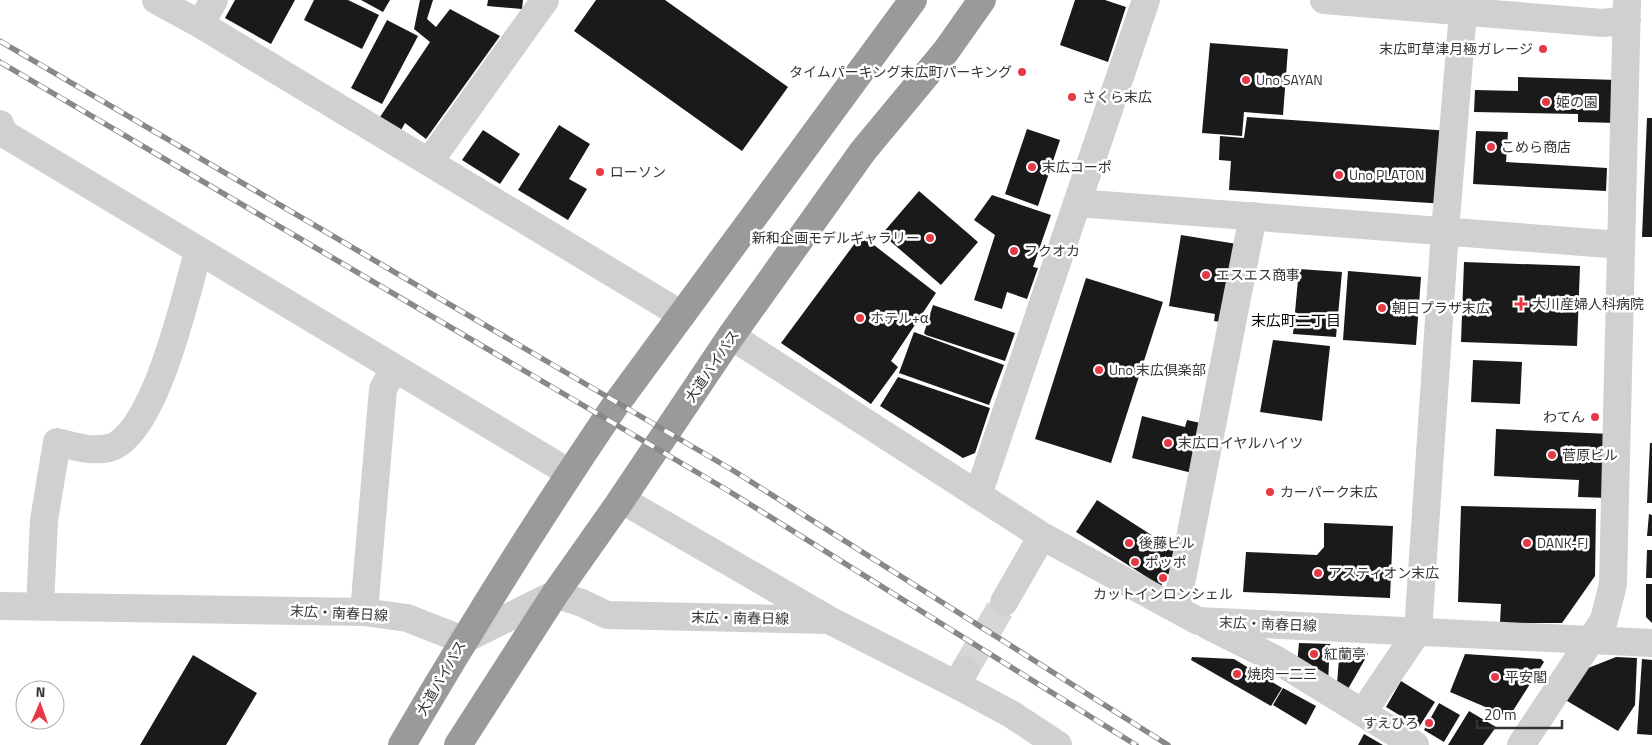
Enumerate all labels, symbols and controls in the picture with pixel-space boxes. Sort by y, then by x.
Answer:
place label: 末広町草津月極ガレージ [1379,38,1533,59]
marker: 末広町草津月極ガレージ [1537,43,1549,55]
place label: タイムパーキング末広町パーキング [789,61,1012,82]
marker: タイムパーキング末広町パーキング [1016,66,1028,78]
place label: Uno SAYAN [1256,69,1323,90]
marker: Uno SAYAN [1240,74,1252,86]
place label: さくら末広 [1082,86,1152,107]
marker: さくら末広 [1066,91,1078,103]
place label: 姫の園 [1556,91,1598,112]
marker: 姫の園 [1540,96,1552,108]
place label: こめら商店 [1501,136,1571,157]
marker: こめら商店 [1485,141,1497,153]
place label: 末広コーポ [1042,156,1112,177]
place label: ローソン [610,161,666,182]
marker: 末広コーポ [1026,161,1038,173]
place label: Uno PLATON [1349,164,1425,185]
marker: ローソン [594,166,606,178]
marker: Uno PLATON [1333,169,1345,181]
place label: 新和企画モデルギャラリー [752,227,920,248]
marker: 新和企画モデルギャラリー [924,232,936,244]
place label: フクオカ [1024,240,1080,261]
marker: フクオカ [1008,245,1020,257]
place label: エスエス商事 [1216,264,1300,285]
marker: エスエス商事 [1200,269,1212,281]
place label: 大川産婦人科病院 [1532,293,1644,314]
place label: 朝日プラザ末広 [1392,297,1490,318]
marker: 大川産婦人科病院 [1514,297,1528,311]
marker: 朝日プラザ末広 [1376,302,1388,314]
place label: ホテル+α [870,307,929,328]
district label: 末広町二丁目 [1251,309,1341,332]
marker: ホテル+α [854,312,866,324]
street label: 大道バイパス [679,325,744,406]
place label: Uno 末広倶楽部 [1109,359,1206,380]
marker: Uno 末広倶楽部 [1093,364,1105,376]
place label: わてん [1543,406,1585,427]
marker: わてん [1589,411,1601,423]
place label: 末広ロイヤルハイツ [1178,432,1303,453]
marker: 末広ロイヤルハイツ [1162,437,1174,449]
place label: 菅原ビル [1562,444,1618,465]
marker: 菅原ビル [1546,449,1558,461]
place label: カーパーク末広 [1280,481,1378,502]
marker: カーパーク末広 [1264,486,1276,498]
place label: 後藤ビル [1139,532,1195,553]
place label: DANK-FJ [1537,532,1588,553]
marker: 後藤ビル [1123,537,1135,549]
marker: DANK-FJ [1521,537,1533,549]
place label: ポッポ [1145,551,1187,572]
marker: ポッポ [1129,556,1141,568]
place label: アスティオン末広 [1328,562,1439,583]
marker: アスティオン末広 [1312,567,1324,579]
marker: カットインロンシェル [1157,572,1169,584]
place label: カットインロンシェル [1093,583,1233,604]
street label: 末広・南春日線 [290,599,389,626]
street label: 末広・南春日線 [691,606,789,629]
street label: 末広・南春日線 [1219,611,1317,636]
street label: 大道バイパス [411,636,471,719]
place label: 紅蘭亭 [1324,643,1366,664]
marker: 紅蘭亭 [1308,648,1320,660]
place label: 焼肉一二三 [1247,663,1317,684]
place label: 平安閣 [1505,666,1547,687]
marker: 焼肉一二三 [1231,668,1243,680]
marker: 平安閣 [1489,671,1501,683]
north arrow [15,680,65,730]
text: N [35,681,46,702]
scale bar [1477,698,1562,730]
text: 20 m [1484,703,1517,726]
place label: すえひろ [1363,712,1419,733]
marker: すえひろ [1423,717,1435,729]

